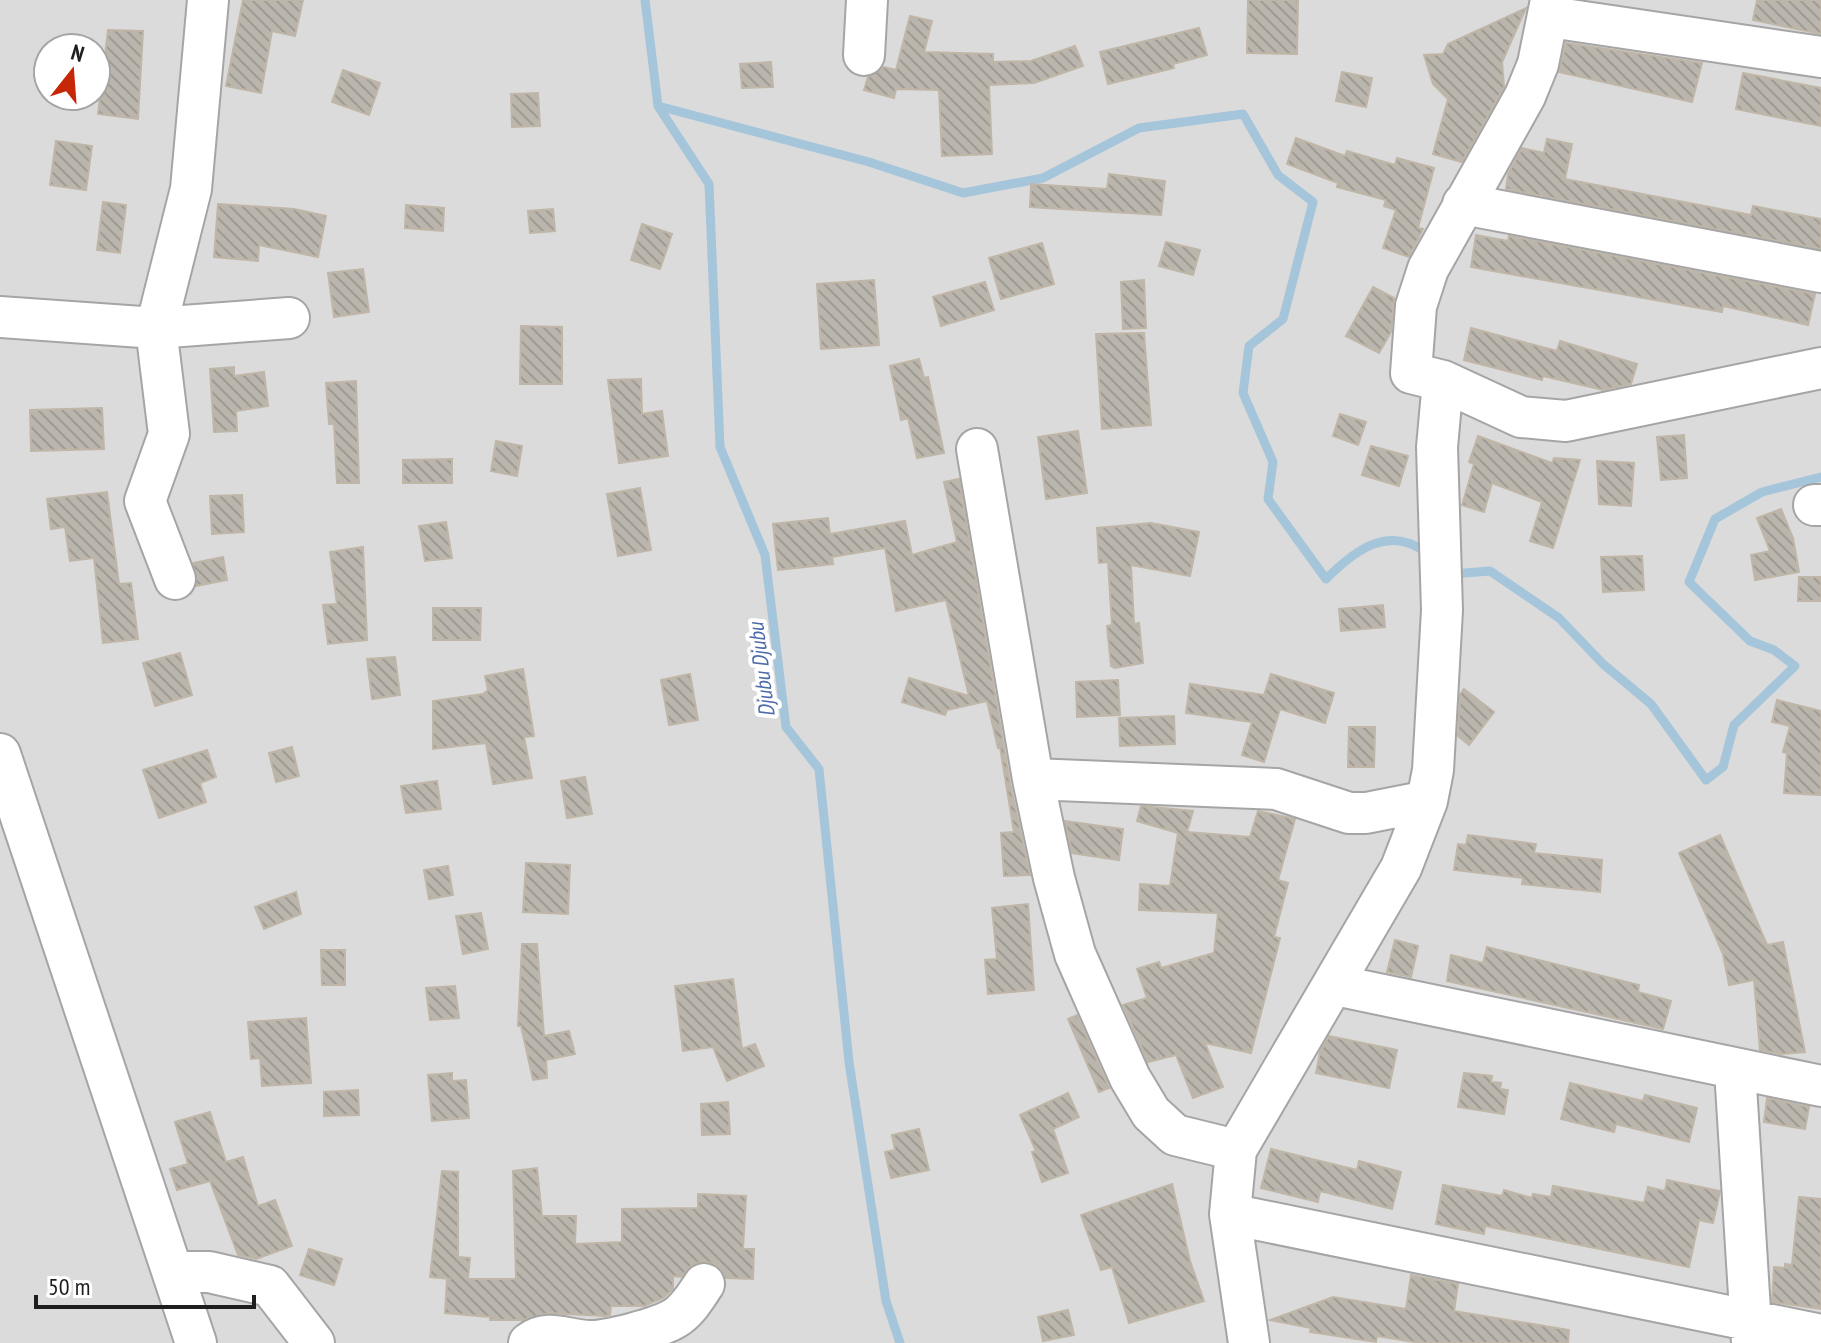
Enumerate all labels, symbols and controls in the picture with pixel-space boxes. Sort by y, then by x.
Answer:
north arrow [32,32,112,112]
text: N [68,38,88,68]
water label: Djubu Djubu [741,620,781,719]
scale bar [36,1259,254,1309]
text: 50 m [48,1271,90,1302]

